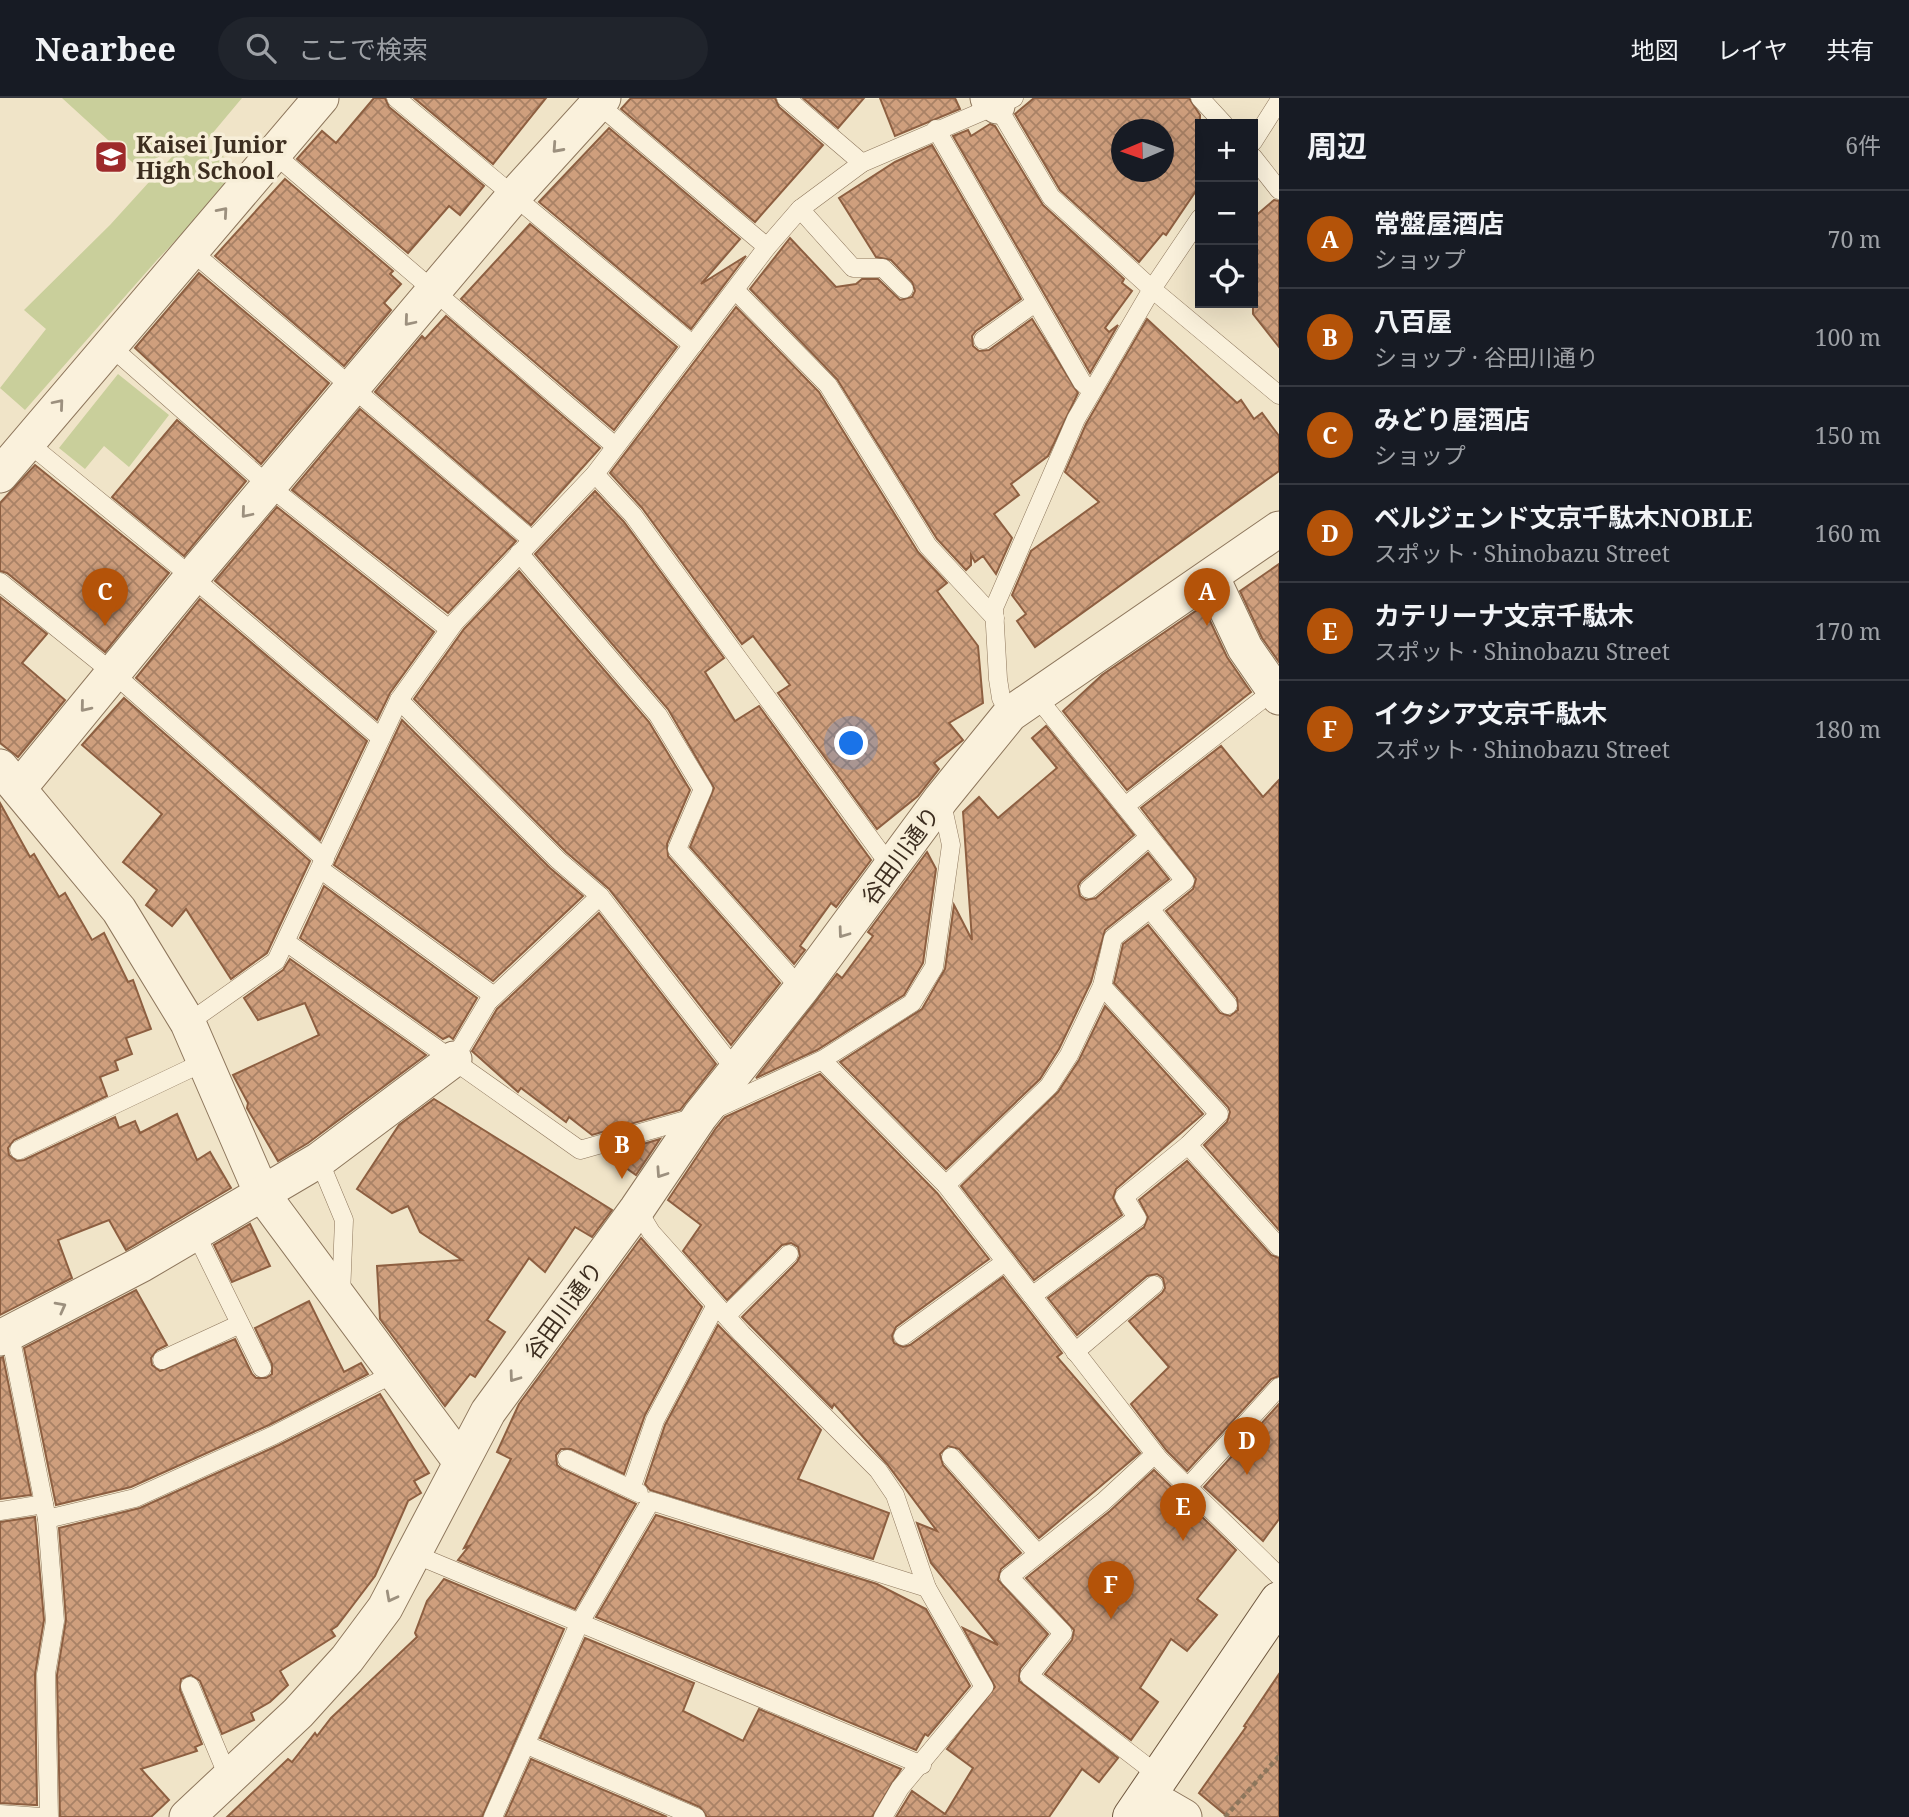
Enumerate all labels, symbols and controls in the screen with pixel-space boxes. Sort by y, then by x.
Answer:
search box [218,17,708,80]
text: Nearbee [35,26,176,71]
icon: search [242,29,280,67]
text: ここで検索 [298,31,428,67]
text: 地図 [1631,33,1679,66]
text: レイヤ [1717,33,1788,66]
text: 共有 [1826,33,1874,66]
north arrow [1111,119,1174,182]
map controls [1195,119,1258,308]
button: + [1195,119,1258,182]
text: 周辺 [1307,125,1367,166]
place label: Kaisei Junior High School [136,128,287,186]
text: 6件 [1845,129,1881,161]
school or university icon: Kaisei Junior High School [92,138,130,176]
one-way arrow [553,140,565,153]
button: − [1195,182,1258,245]
text: 常盤屋酒店 [1374,205,1504,241]
one-way arrow [215,207,227,220]
text: A [1321,223,1339,255]
text: 70 m [1828,223,1881,255]
text: ショップ [1374,243,1466,275]
button: locate [1195,245,1258,308]
text: 八百屋 [1374,303,1452,339]
one-way arrow [405,313,417,326]
text: B [1322,321,1338,353]
text: 100 m [1815,321,1881,353]
text: ショップ · 谷田川通り [1374,341,1599,373]
one-way arrow [51,399,64,412]
text: みどり屋酒店 [1374,401,1530,437]
text: C [1322,419,1338,451]
text: 150 m [1815,419,1881,451]
text: ショップ [1374,439,1466,471]
text: ベルジェンド文京千駄木NOBLE [1374,499,1752,535]
one-way arrow [242,505,254,518]
text: D [1321,517,1339,549]
text: 160 m [1815,517,1881,549]
text: スポット · Shinobazu Street [1374,537,1670,569]
pin: C [82,568,128,626]
pin: A [1184,568,1230,626]
text: カテリーナ文京千駄木 [1374,597,1634,633]
text: E [1322,615,1338,647]
text: 170 m [1815,615,1881,647]
text: スポット · Shinobazu Street [1374,635,1670,667]
text: イクシア文京千駄木 [1374,695,1607,731]
one-way arrow [81,699,93,712]
text: F [1323,713,1337,745]
text: 180 m [1815,713,1881,745]
your location [834,726,868,760]
text: スポット · Shinobazu Street [1374,733,1670,765]
street label: 谷田川通り [853,799,947,911]
one-way arrow [838,925,851,938]
pin: B [599,1121,645,1179]
one-way arrow [657,1165,670,1178]
street label: 谷田川通り [516,1254,610,1366]
one-way arrow [54,1302,66,1316]
one-way arrow [510,1370,522,1382]
pin: D [1224,1417,1270,1475]
pin: E [1160,1483,1206,1541]
pin: F [1088,1561,1134,1619]
one-way arrow [386,1590,399,1602]

